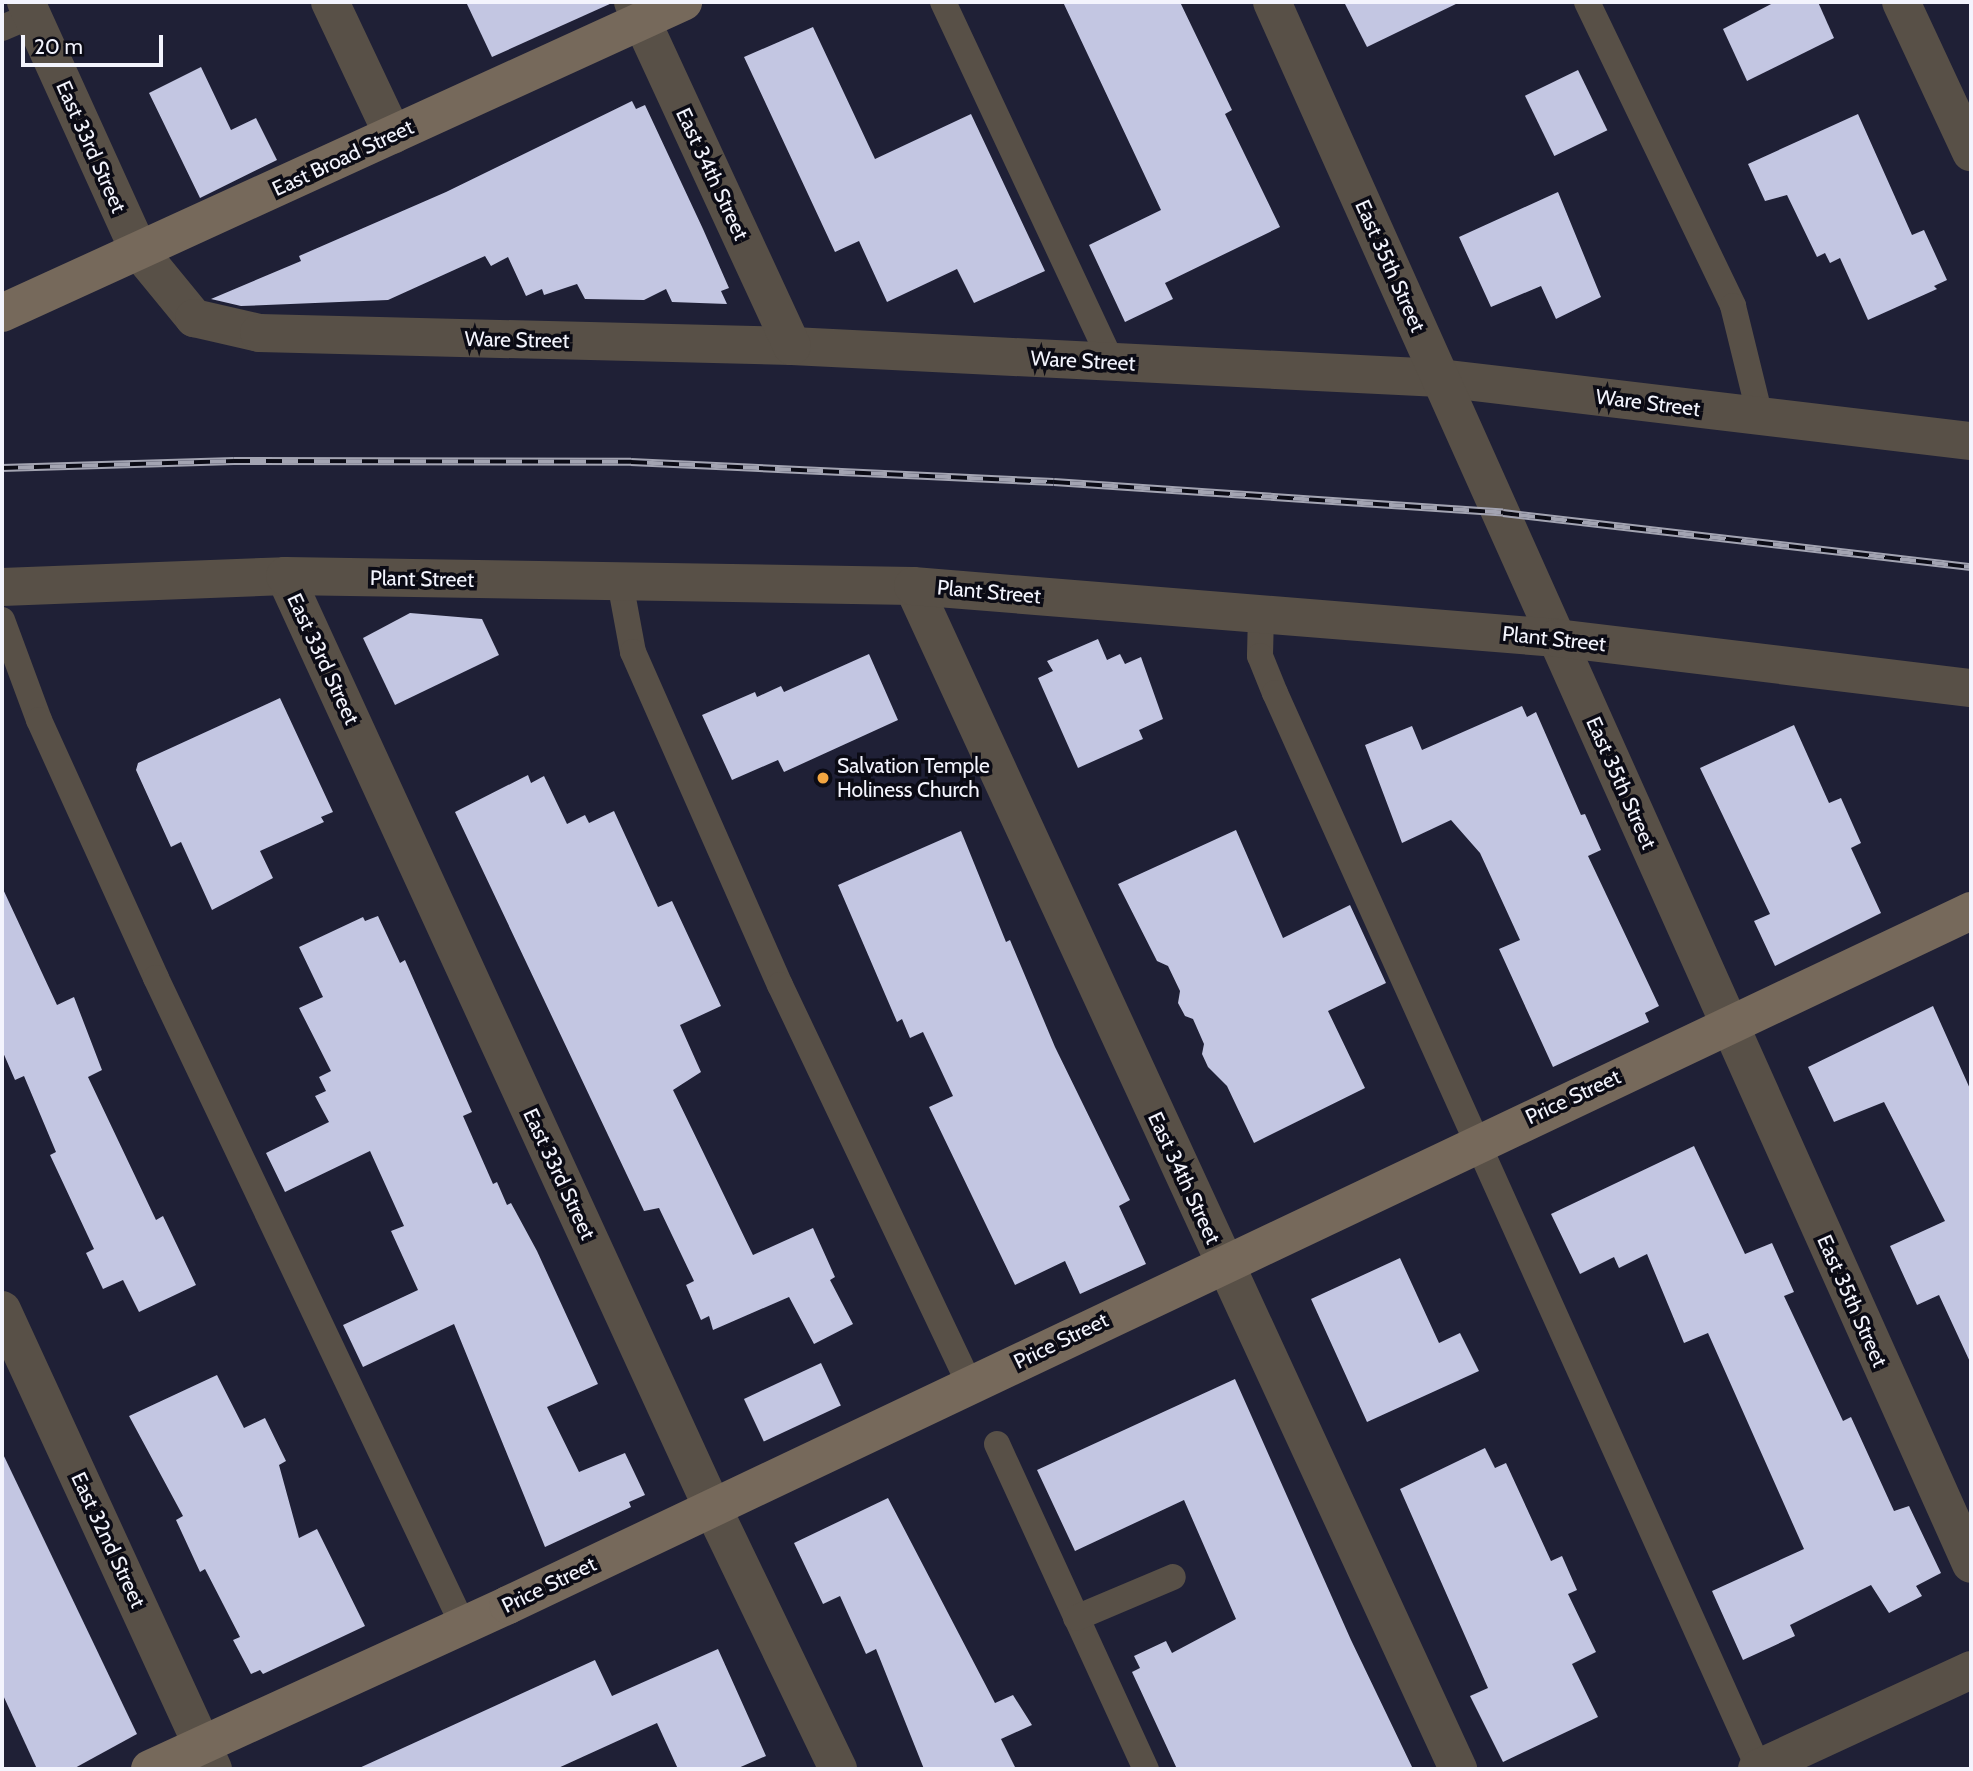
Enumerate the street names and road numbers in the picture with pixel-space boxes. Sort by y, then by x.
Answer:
street label: East 33rd Street [51,77,131,217]
street label: East 34th Street [670,104,754,244]
street label: East Broad Street [268,114,418,202]
street label: East 35th Street [1350,196,1430,336]
street label: Ware Street [464,326,570,354]
street label: Ware Street [1030,346,1136,376]
street label: Ware Street [1594,384,1702,422]
street label: Plant Street [370,565,474,593]
street label: Plant Street [936,575,1042,609]
street label: East 33rd Street [282,589,364,729]
street label: Plant Street [1501,621,1607,657]
street label: East 35th Street [1581,713,1661,853]
street label: Price Street [1522,1064,1624,1130]
street label: East 33rd Street [518,1104,600,1244]
street label: East 34th Street [1142,1108,1226,1248]
street label: East 35th Street [1812,1231,1892,1371]
street label: Price Street [1010,1307,1112,1375]
street label: East 32nd Street [66,1468,150,1612]
street label: Price Street [498,1551,600,1619]

